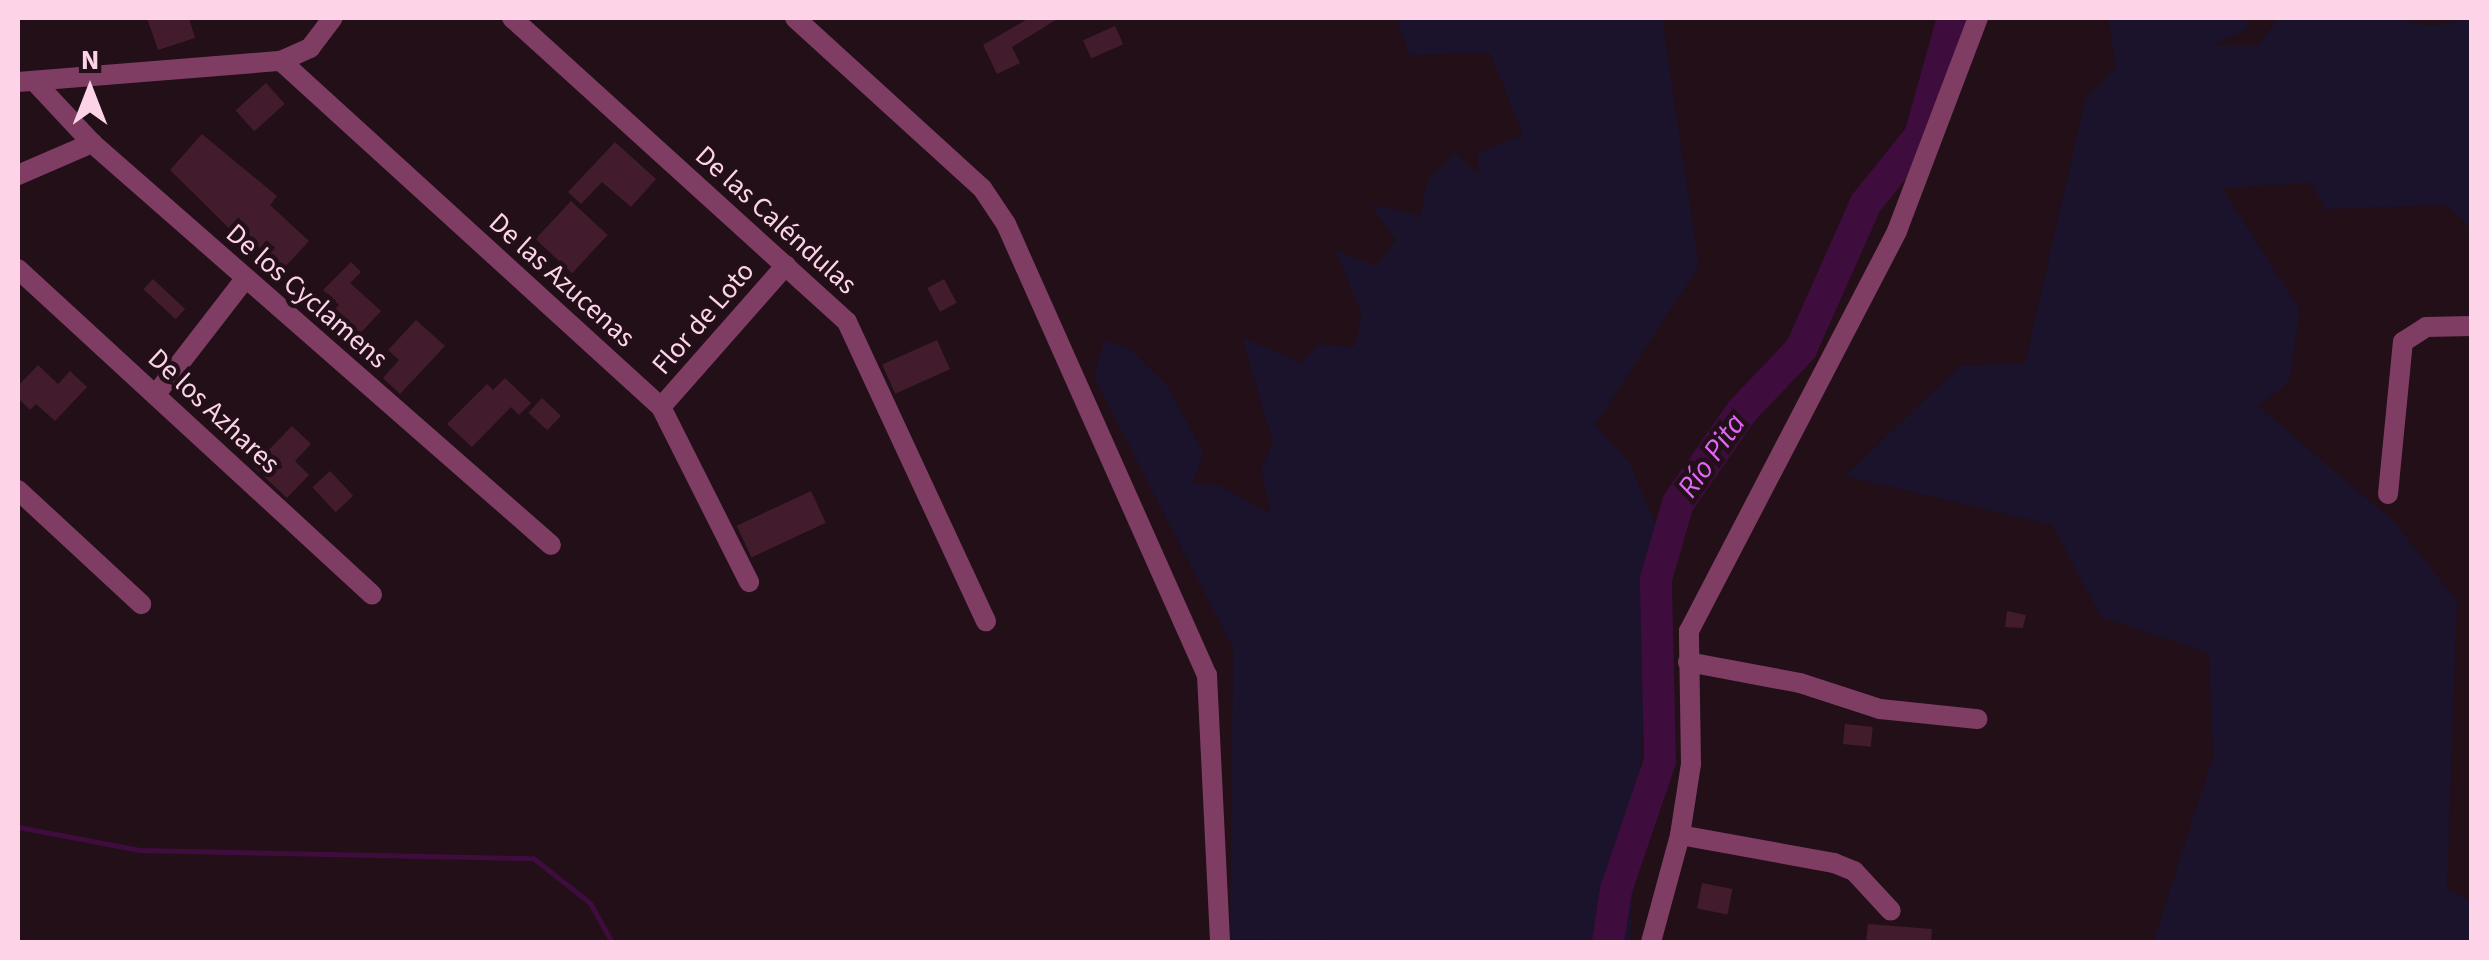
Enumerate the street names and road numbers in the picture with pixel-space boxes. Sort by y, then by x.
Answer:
street label: De las Caléndulas [688,139,864,301]
street label: De las Azucenas [482,206,642,354]
street label: De los Cyclamens [219,217,395,375]
street label: Flor de Loto [645,255,761,381]
street label: De los Azhares [141,341,287,481]

